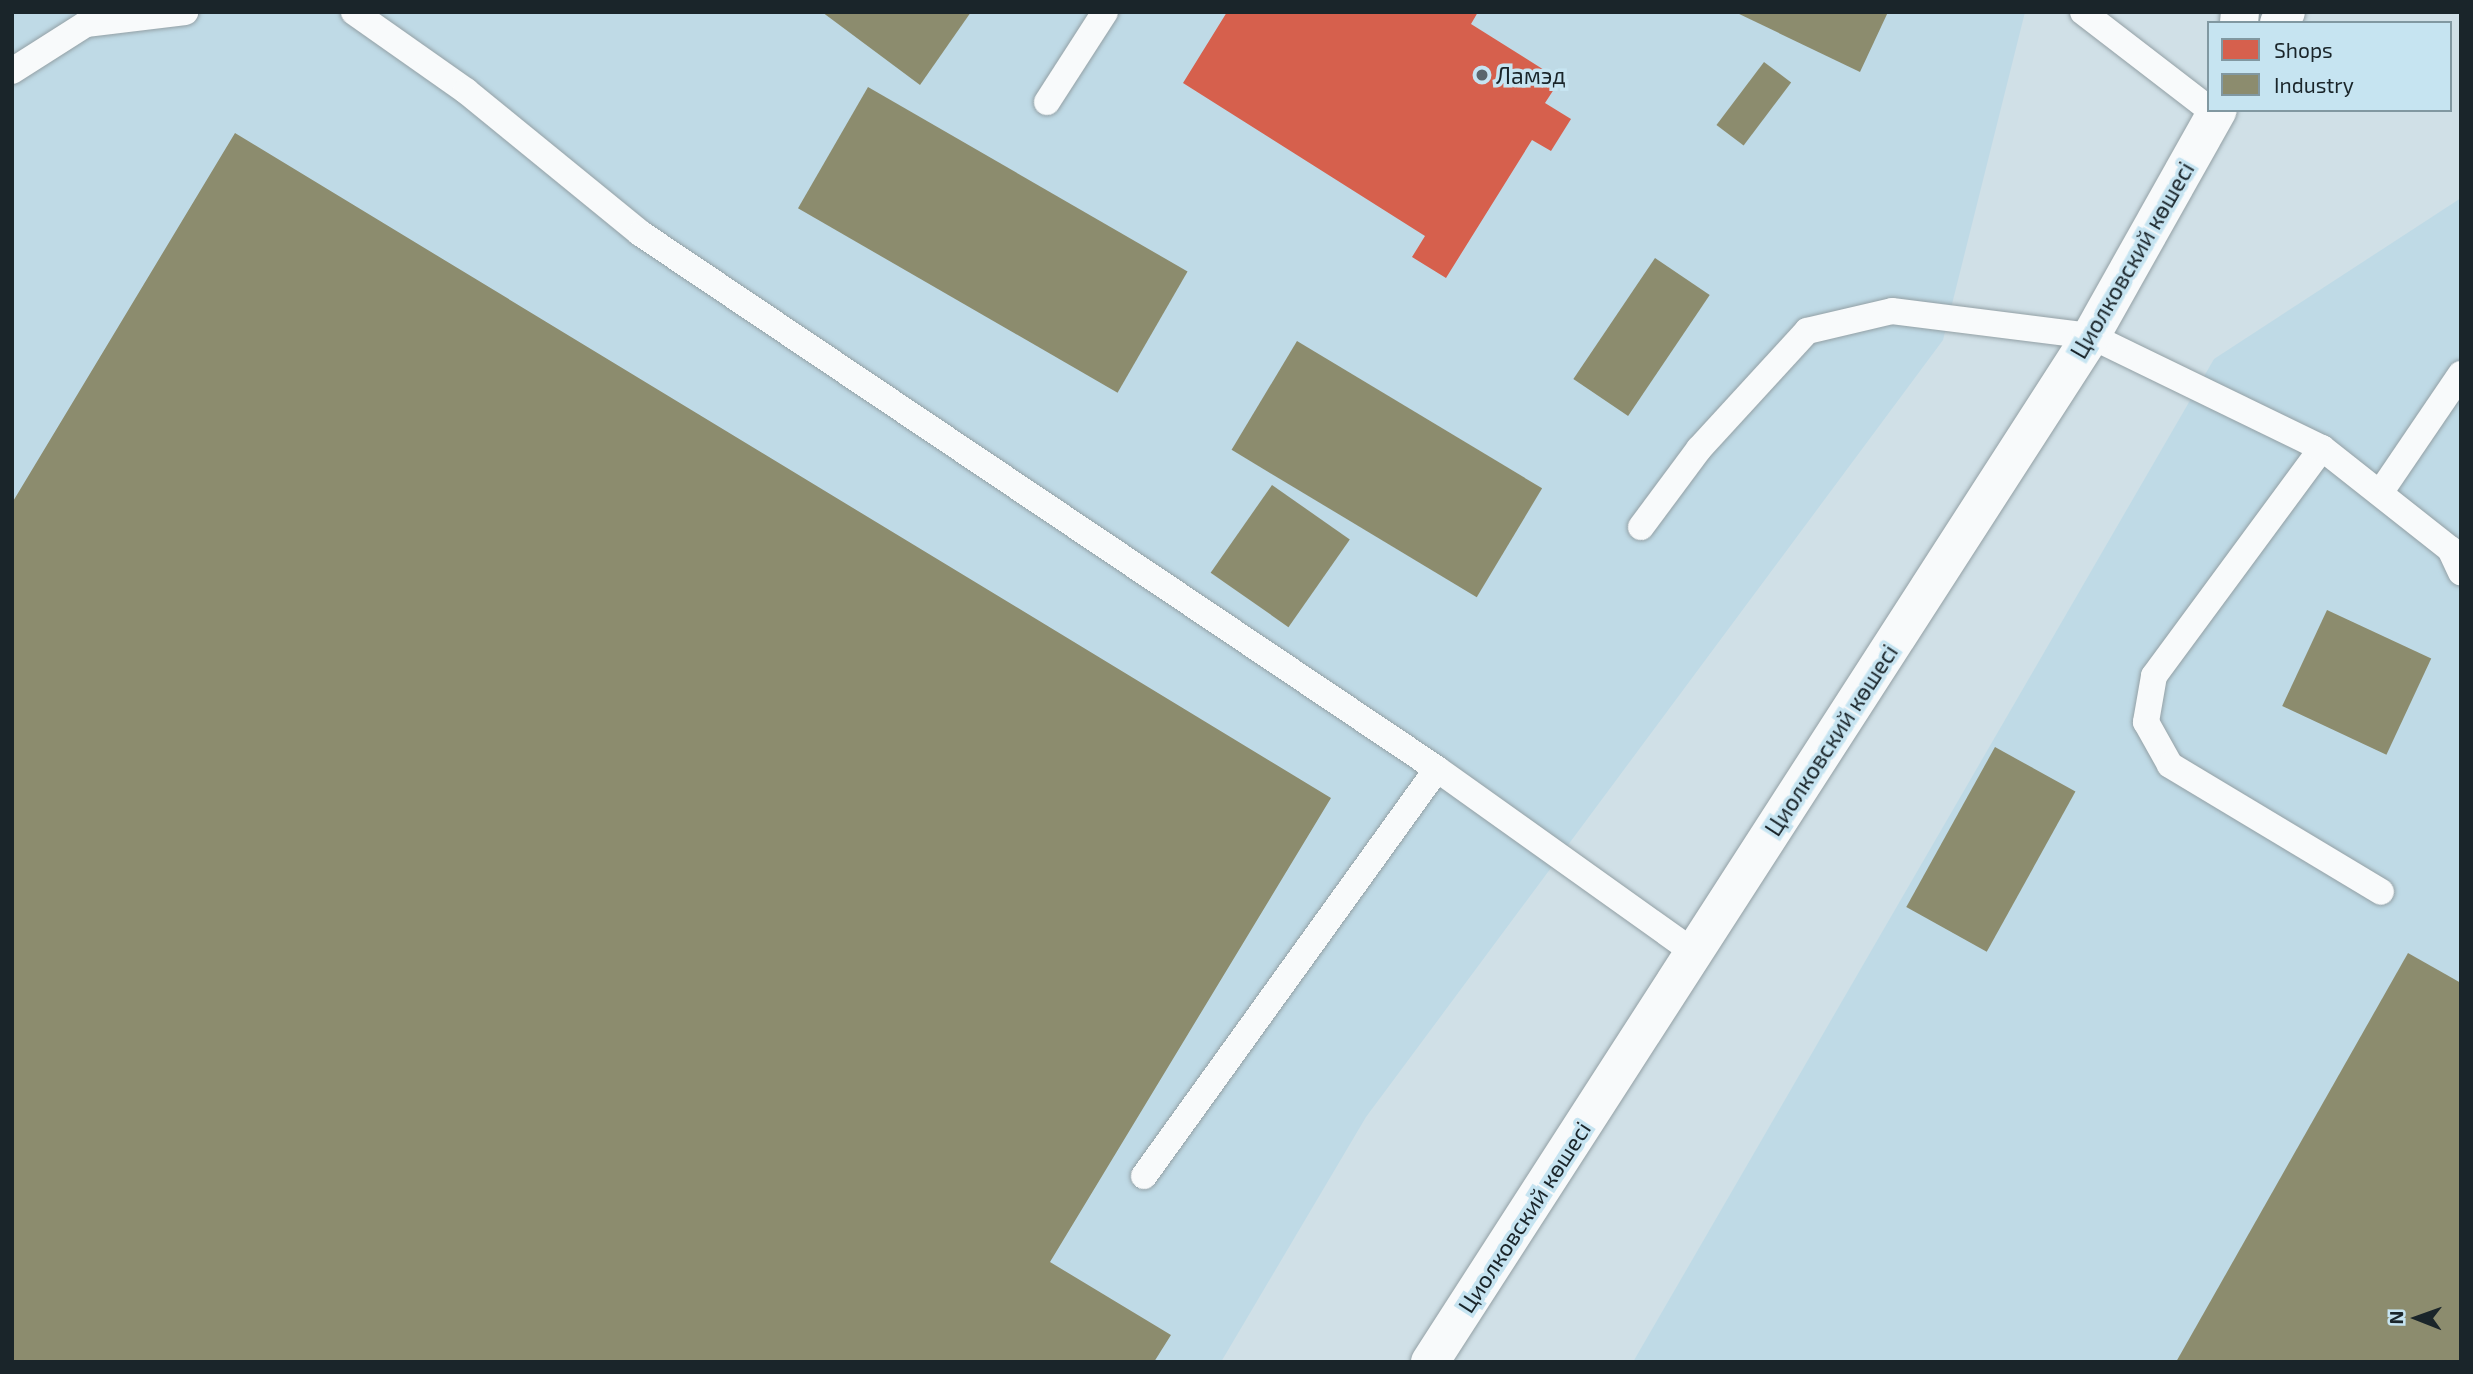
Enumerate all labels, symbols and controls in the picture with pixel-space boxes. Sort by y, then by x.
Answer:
legend [2207,21,2452,112]
text: Shops [2274,37,2333,62]
place label: Ламэд [1496,61,1566,89]
marker: Ламэд [1474,67,1490,83]
text: Industry [2274,72,2354,97]
street label: Циолковский көшесі [2064,157,2200,363]
street label: Циолковский көшесі [1759,639,1903,841]
street label: Циолковский көшесі [1452,1116,1596,1318]
north arrow [2382,1283,2452,1353]
text: N [2384,1311,2407,1325]

